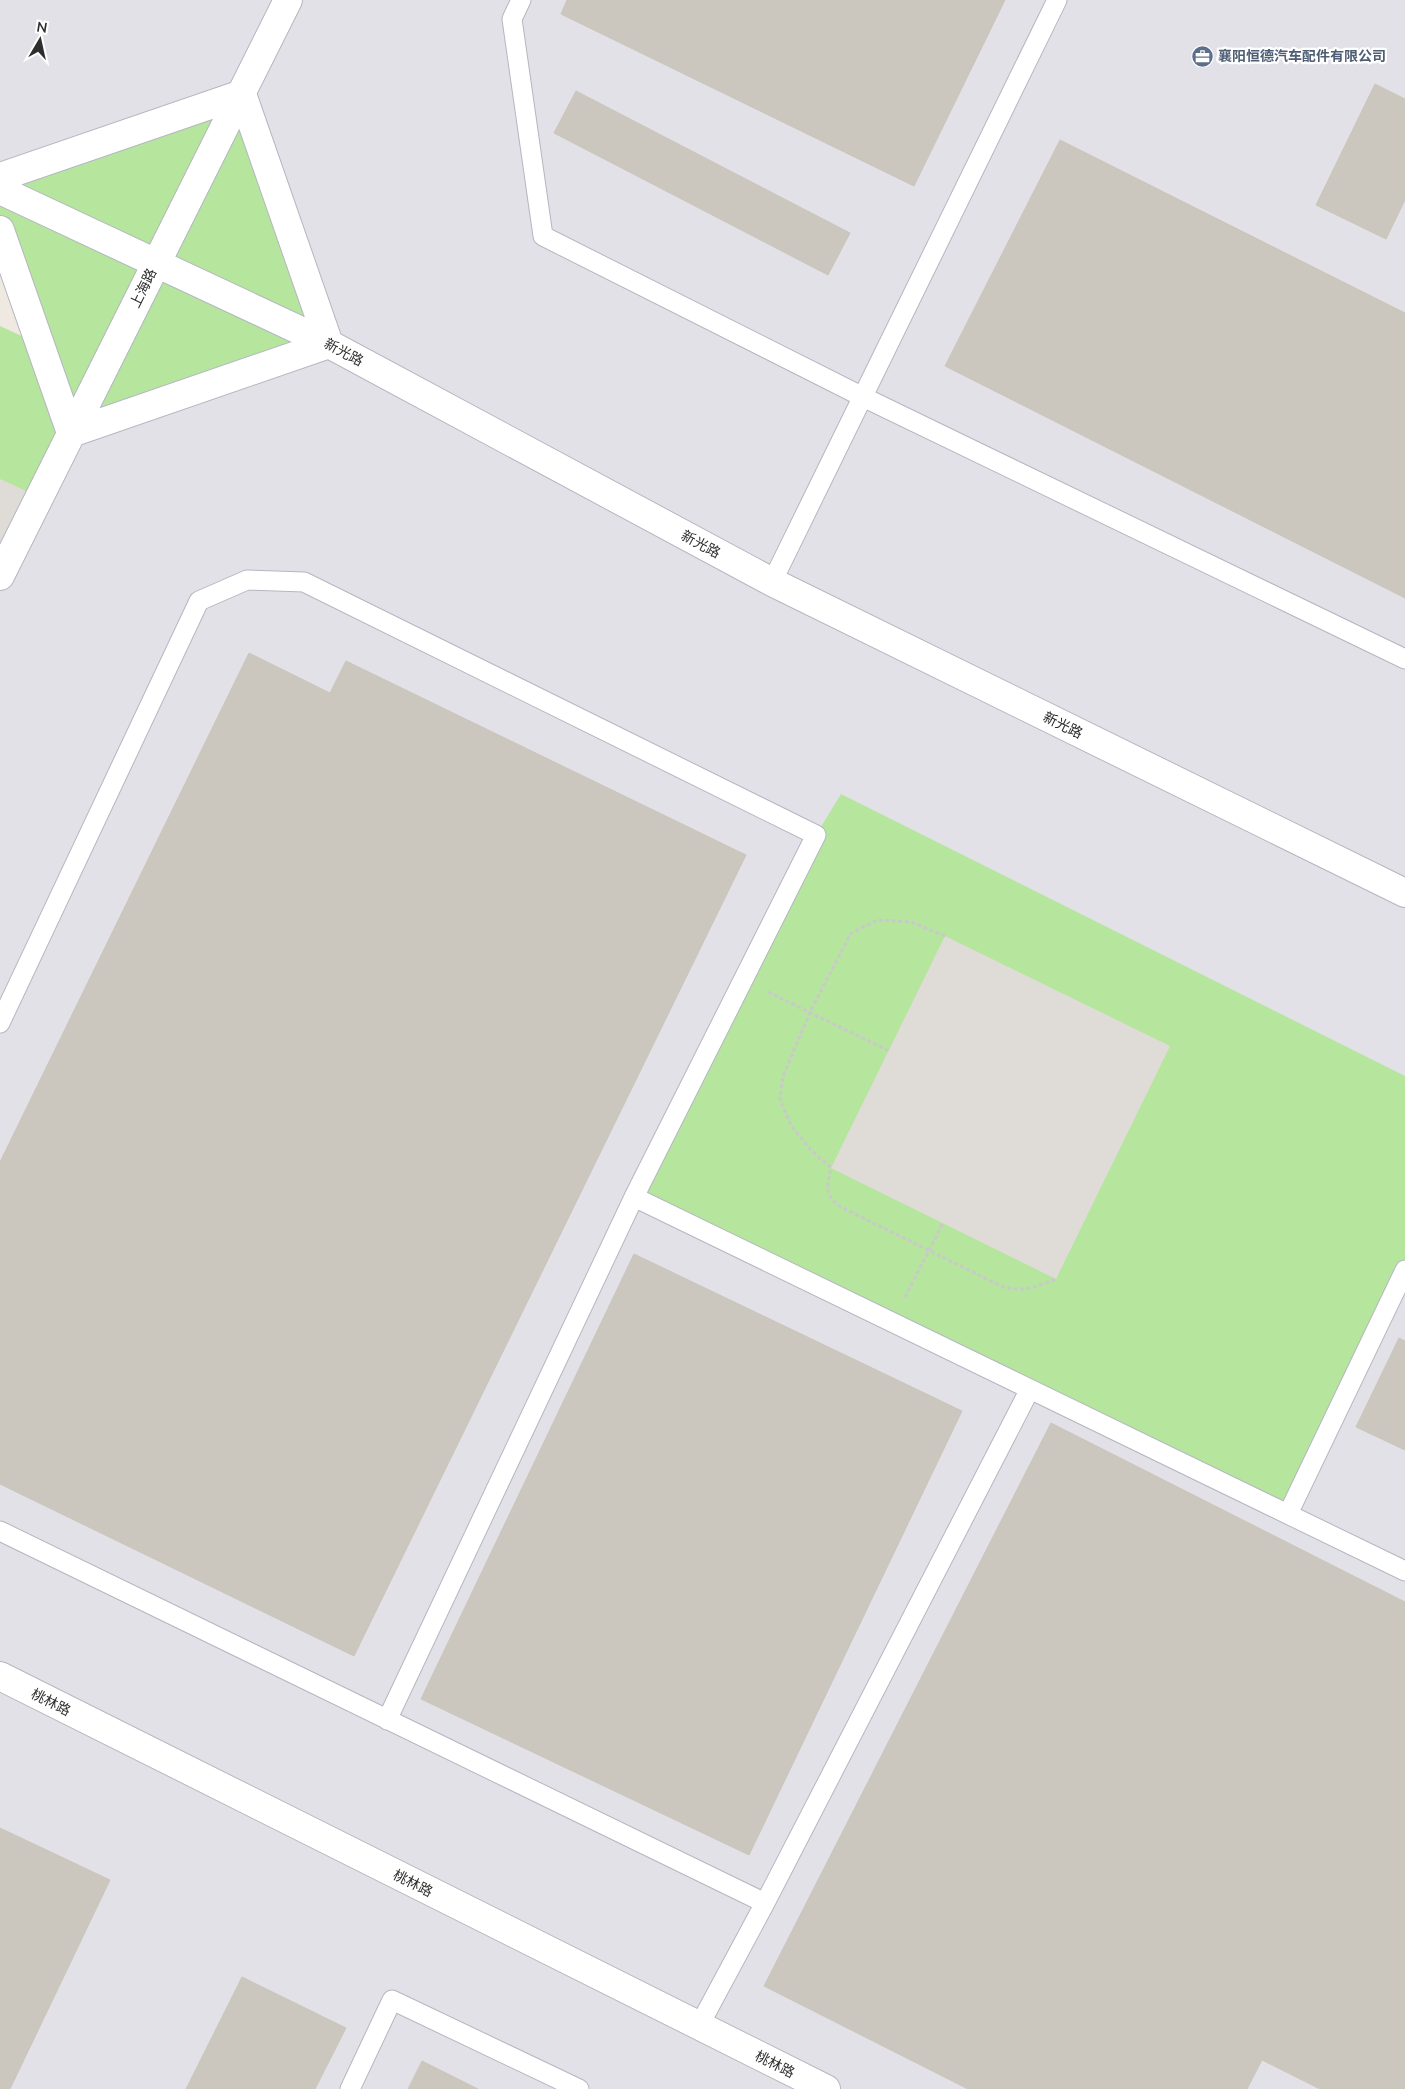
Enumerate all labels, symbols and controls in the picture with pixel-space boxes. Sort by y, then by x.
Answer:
north arrow [15,15,65,65]
text: N [35,17,49,37]
office icon: 襄阳恒德汽车配件有限公司 [1190,44,1214,68]
place label: 襄阳恒德汽车配件有限公司 [1218,47,1386,65]
street label: 上海路 [126,265,160,311]
street label: 新光路 [321,334,367,370]
street label: 新光路 [678,526,724,562]
street label: 新光路 [1040,708,1086,742]
street label: 桃林路 [28,1684,74,1720]
street label: 桃林路 [390,1865,436,1901]
street label: 桃林路 [752,2046,798,2082]

